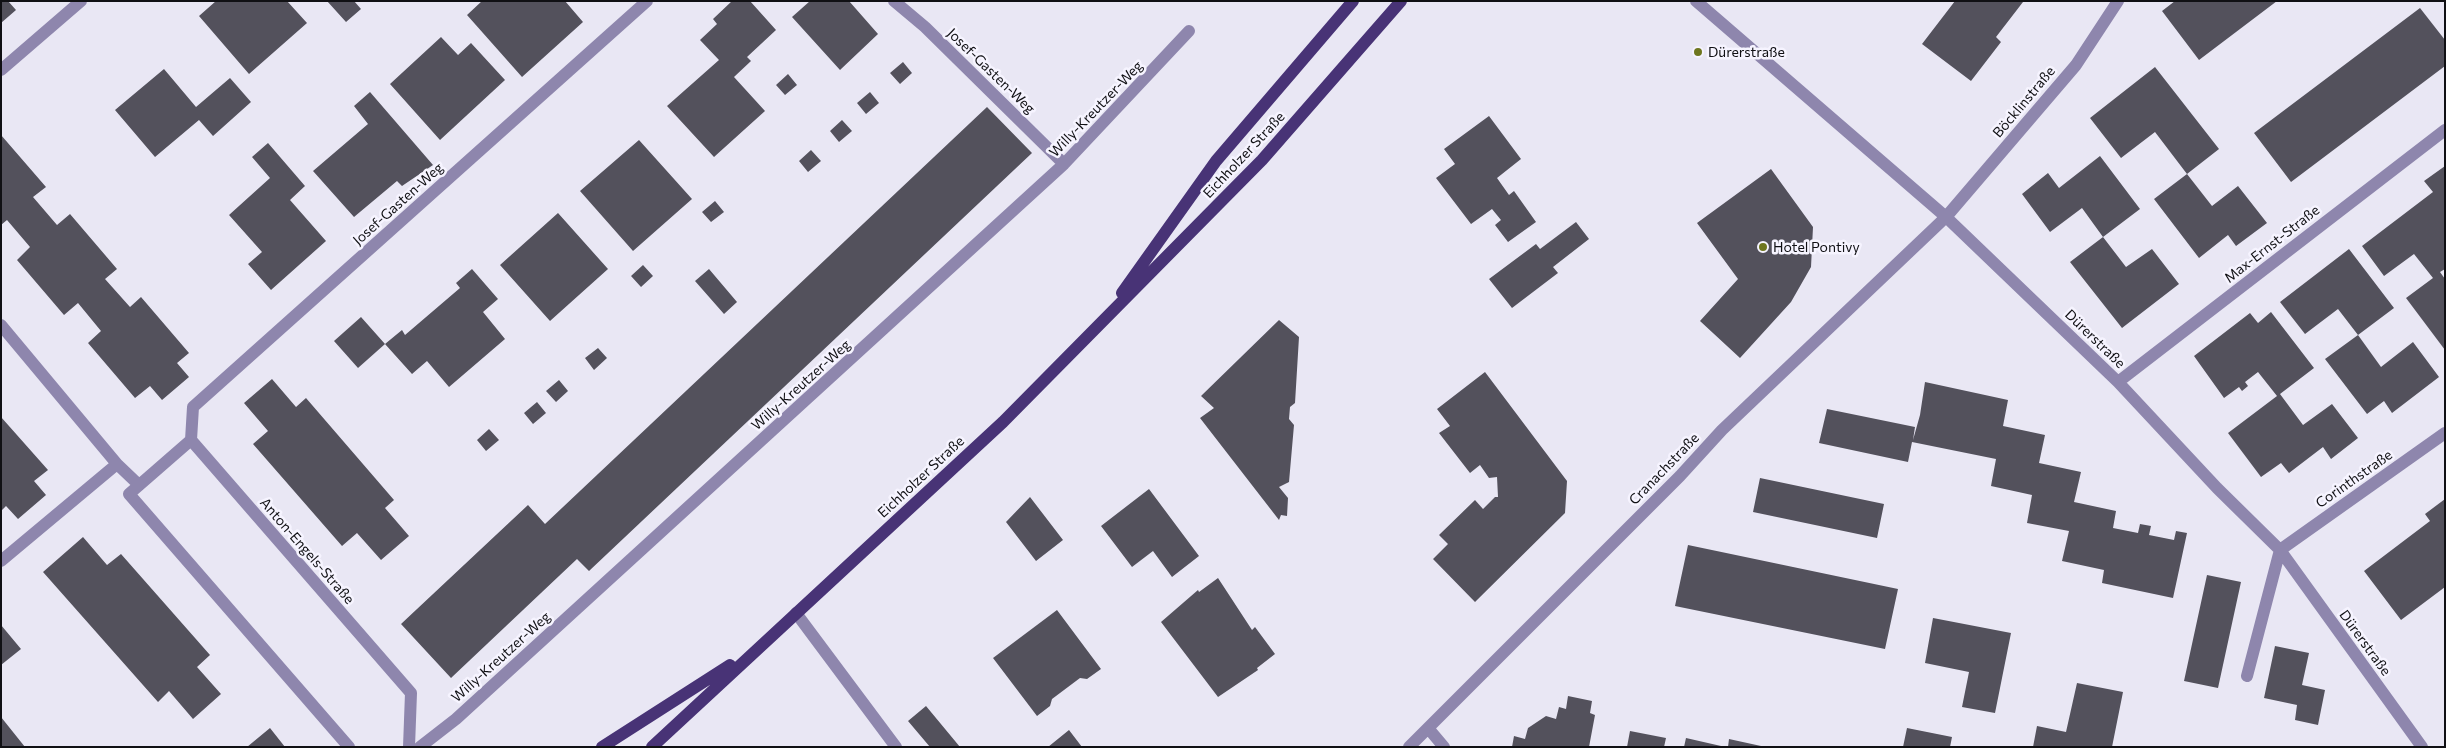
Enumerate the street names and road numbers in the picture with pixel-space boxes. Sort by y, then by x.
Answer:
street label: Josef-Gasten-Weg [944,25,1038,117]
street label: Willy-Kreutzer-Weg [1046,57,1146,161]
street label: Böcklinstraße [1989,63,2059,141]
street label: Eichholzer Straße [1200,108,1288,202]
street label: Josef-Gasten-Weg [349,159,447,249]
street label: Max-Ernst-Straße [2221,202,2323,286]
street label: Dürerstraße [2061,306,2129,372]
street label: Willy-Kreutzer-Weg [748,336,854,434]
street label: Cranachstraße [1626,430,1702,508]
street label: Eichholzer Straße [874,433,968,521]
street label: Corinthstraße [2312,446,2396,512]
street label: Anton-Engels-Straße [256,495,358,607]
street label: Dürerstraße [2336,607,2394,679]
street label: Willy-Kreutzer-Weg [448,608,554,706]

